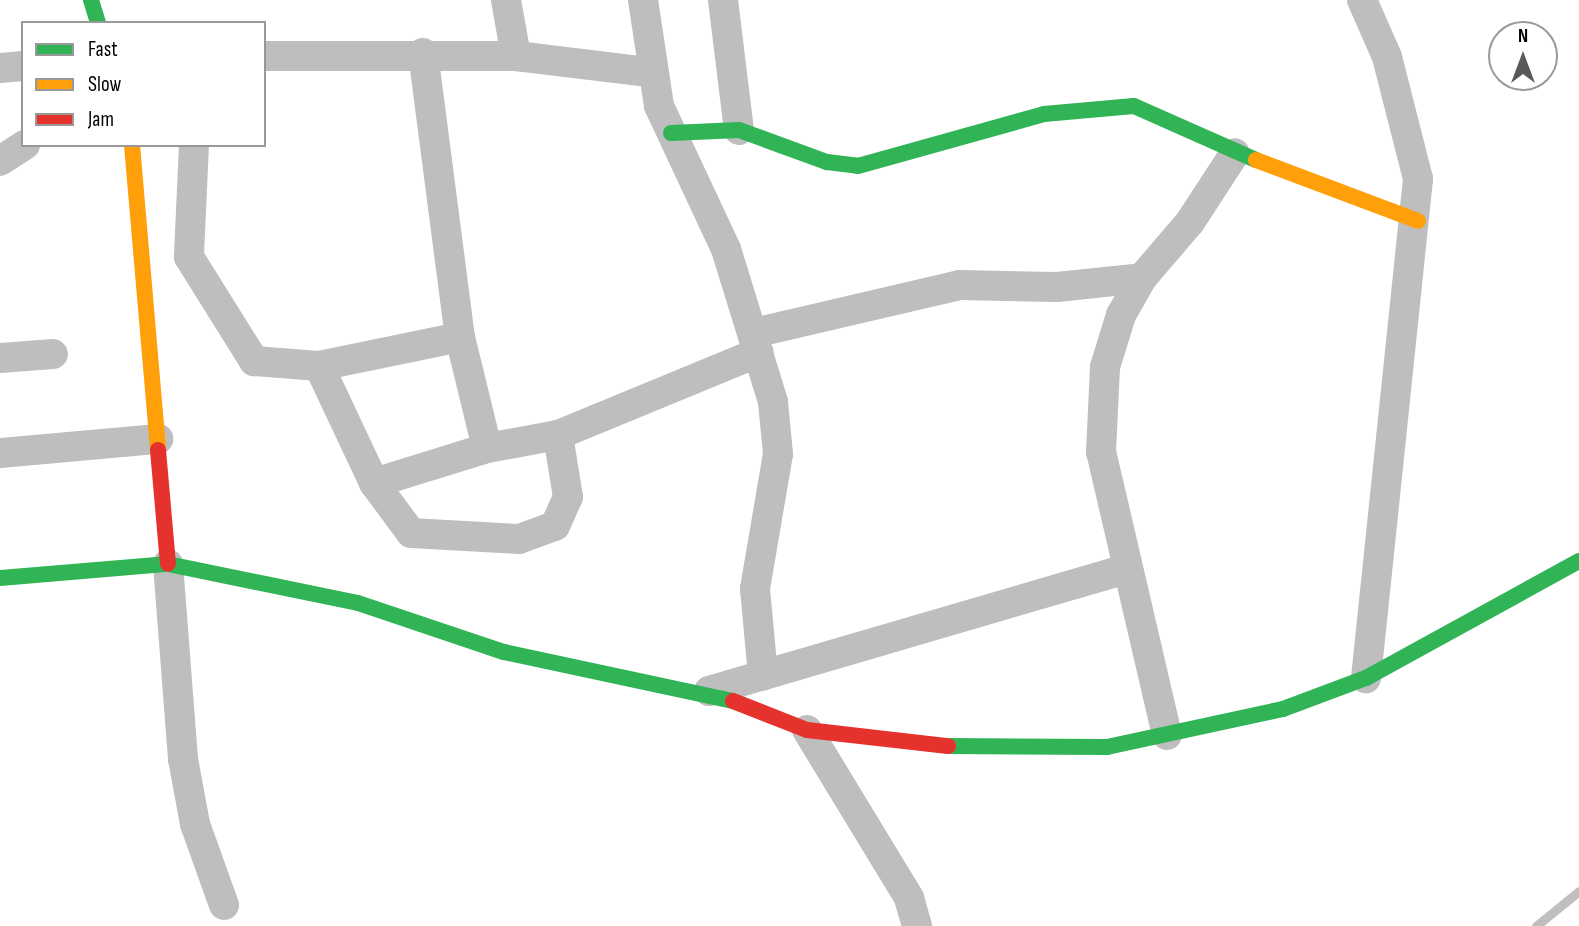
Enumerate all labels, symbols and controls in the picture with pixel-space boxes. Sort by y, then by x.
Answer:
legend [21,21,266,147]
north arrow [1488,21,1558,91]
text: N [1518,25,1528,48]
text: Fast [88,37,118,62]
text: Slow [88,72,121,97]
text: Jam [88,107,114,132]

